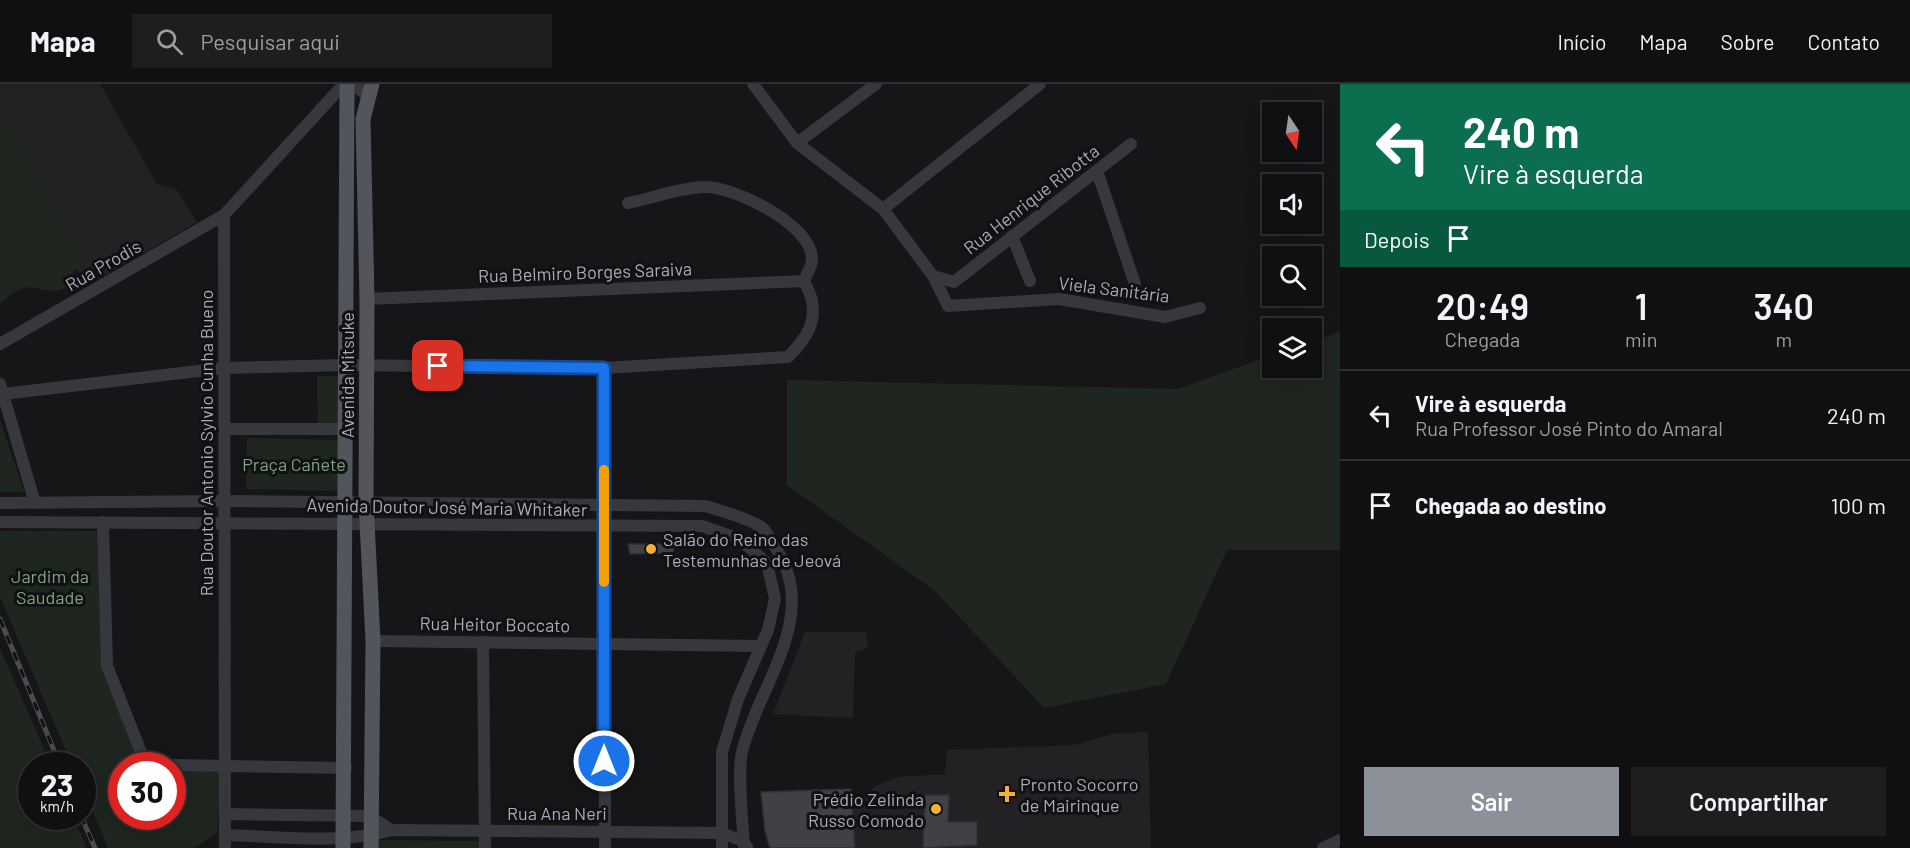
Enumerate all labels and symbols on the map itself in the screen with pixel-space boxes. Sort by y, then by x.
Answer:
north arrow [1262,102,1322,162]
street label: Rua Henrique Ribotta [959,139,1103,259]
street label: Rua Prodis [61,235,145,295]
street label: Rua Belmiro Borges Saraiva [478,257,692,287]
street label: Viela Sanitária [1057,271,1171,307]
street label: Rua Doutor Antonio Sylvio Cunha Bueno [195,290,217,596]
street label: Avenida Mitsuke [336,312,358,438]
pin [412,340,463,391]
park label: Praça Cañete [242,453,346,475]
street label: Avenida Doutor José Maria Whitaker [306,494,588,520]
place label: Salão do Reino das Testemunhas de Jeová [663,528,841,571]
marker: Salão do Reino das Testemunhas de Jeová [644,542,658,556]
park label: Jardim da Saudade [11,565,89,608]
street label: Rua Heitor Boccato [419,612,571,636]
position arrow [572,729,636,793]
speed limit sign: 30 [108,752,186,830]
place label: Pronto Socorro de Mairinque [1020,773,1139,816]
marker: Pronto Socorro de Mairinque [998,785,1016,803]
place label: Prédio Zelinda Russo Comodo [808,788,924,831]
street label: Rua Ana Neri [507,802,607,824]
marker: Prédio Zelinda Russo Comodo [929,802,943,816]

